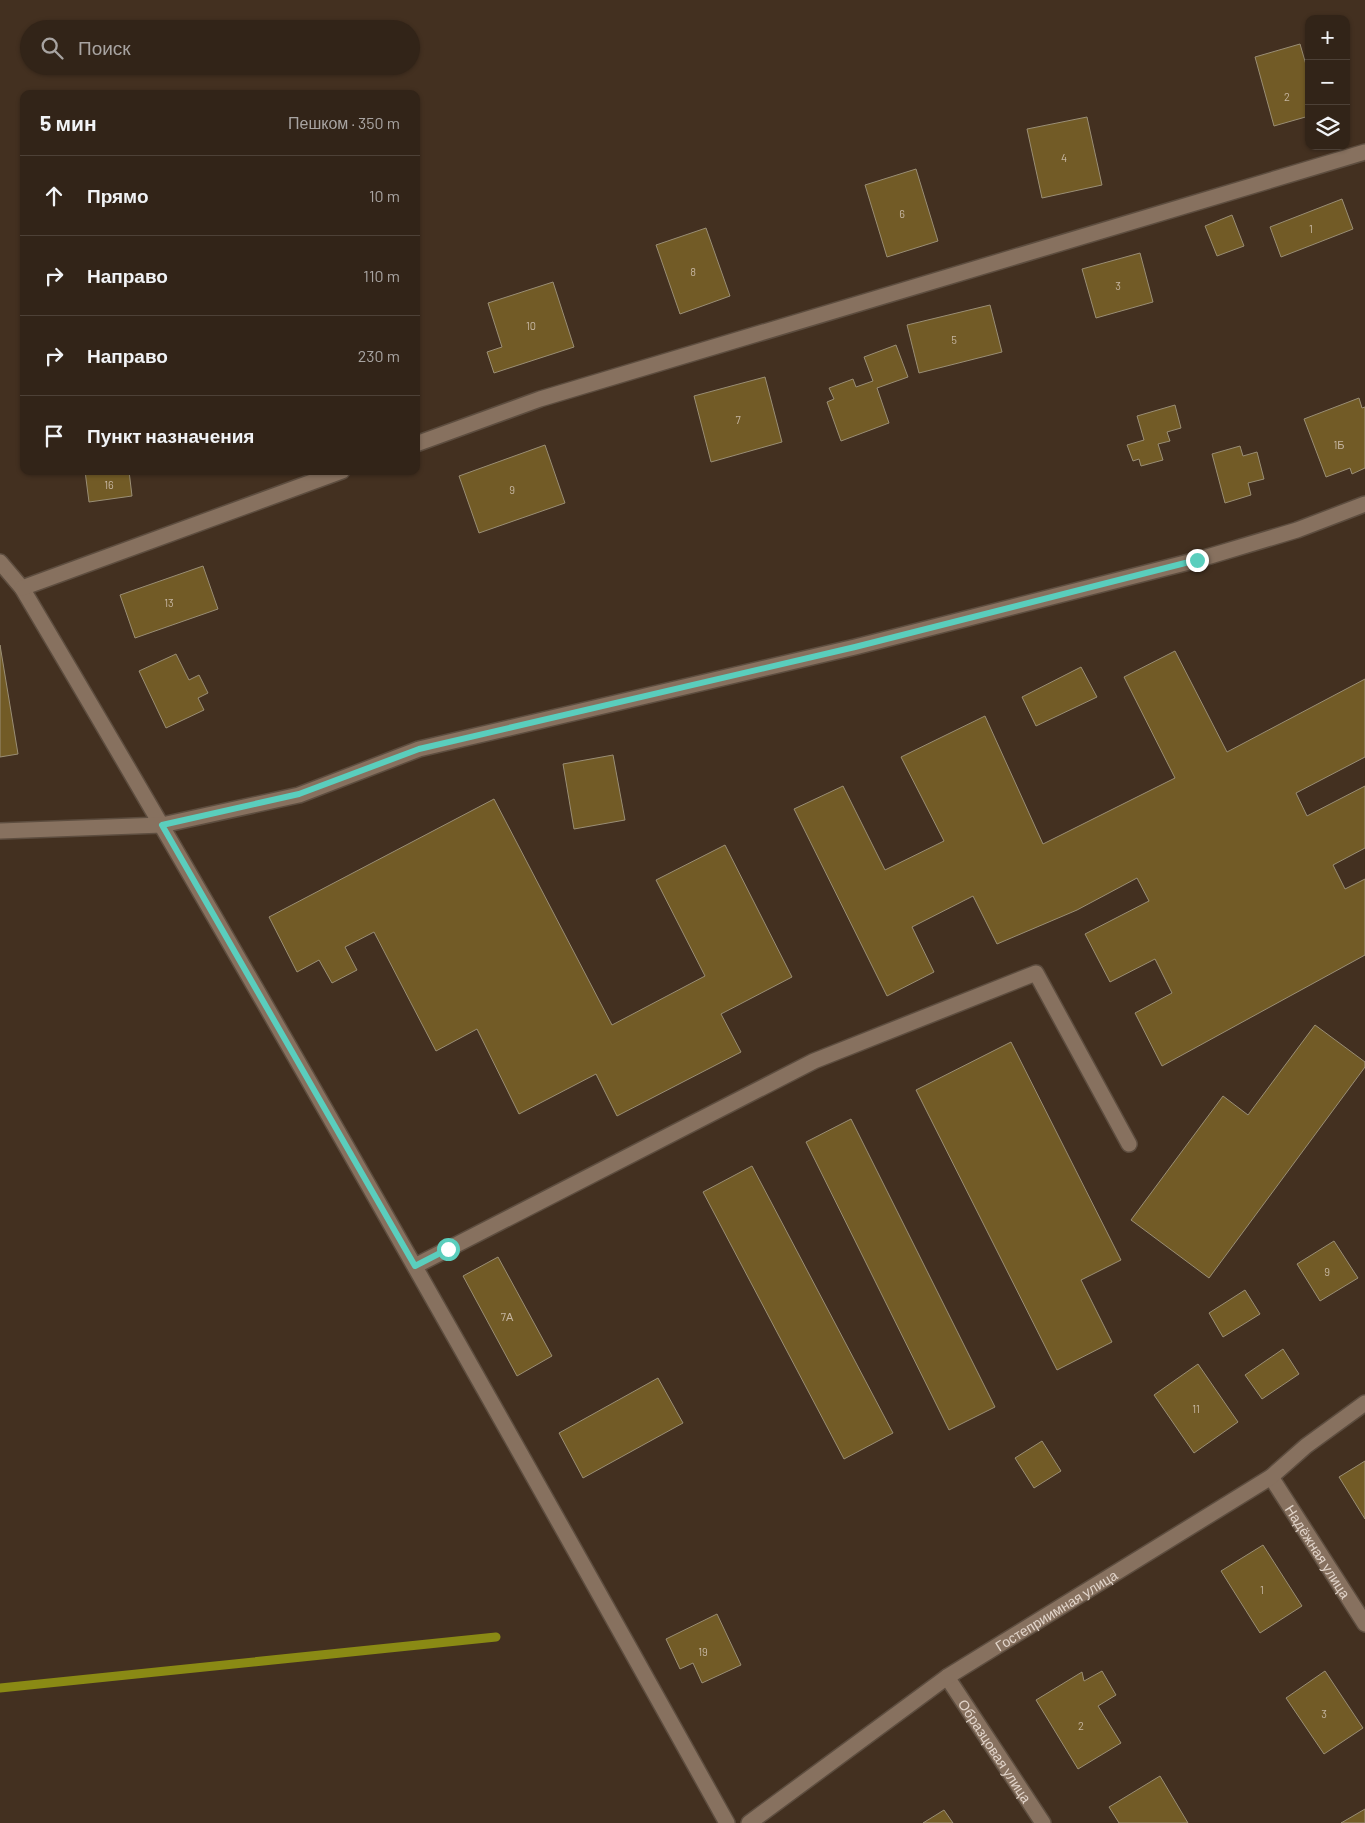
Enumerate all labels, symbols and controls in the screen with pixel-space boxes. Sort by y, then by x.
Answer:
map controls [1305,15,1350,150]
button: + [1305,15,1350,60]
search box [20,20,420,75]
icon: search [38,34,66,62]
text: Поиск [78,36,131,59]
button: − [1305,60,1350,105]
house number: 2 [1284,90,1290,103]
button: layers [1305,105,1350,150]
text: 5 мин [40,110,97,135]
text: Пешком · 350 m [288,113,400,132]
house number: 4 [1061,151,1067,164]
icon: ahead [40,182,68,210]
text: Прямо [87,184,149,207]
text: 10 m [369,186,400,205]
house number: 6 [899,207,905,220]
house number: 1 [1309,222,1313,235]
icon: right [40,262,68,290]
text: Направо [87,264,168,287]
house number: 8 [690,265,696,278]
text: 110 m [363,266,400,285]
house number: 3 [1115,279,1121,292]
house number: 10 [526,319,536,332]
house number: 5 [951,333,957,346]
icon: right [40,342,68,370]
text: Направо [87,344,168,367]
text: 230 m [358,346,400,365]
house number: 7 [735,413,741,426]
icon: arrive [40,422,68,450]
text: Пункт назначения [87,424,254,447]
house number: 1Б [1333,438,1345,451]
house number: 16 [104,478,114,491]
house number: 9 [509,483,515,496]
route end [1186,549,1209,572]
house number: 13 [164,596,174,609]
route start [437,1238,460,1261]
house number: 9 [1324,1265,1330,1278]
house number: 7А [501,1310,514,1323]
house number: 11 [1192,1402,1200,1415]
street label: Надёжная улица [1282,1501,1355,1601]
street label: Гостеприимная улица [992,1565,1120,1654]
house number: 1 [1260,1583,1264,1596]
house number: 19 [698,1645,708,1658]
street label: Образцовая улица [955,1696,1036,1806]
house number: 3 [1321,1707,1327,1720]
house number: 2 [1078,1719,1084,1732]

